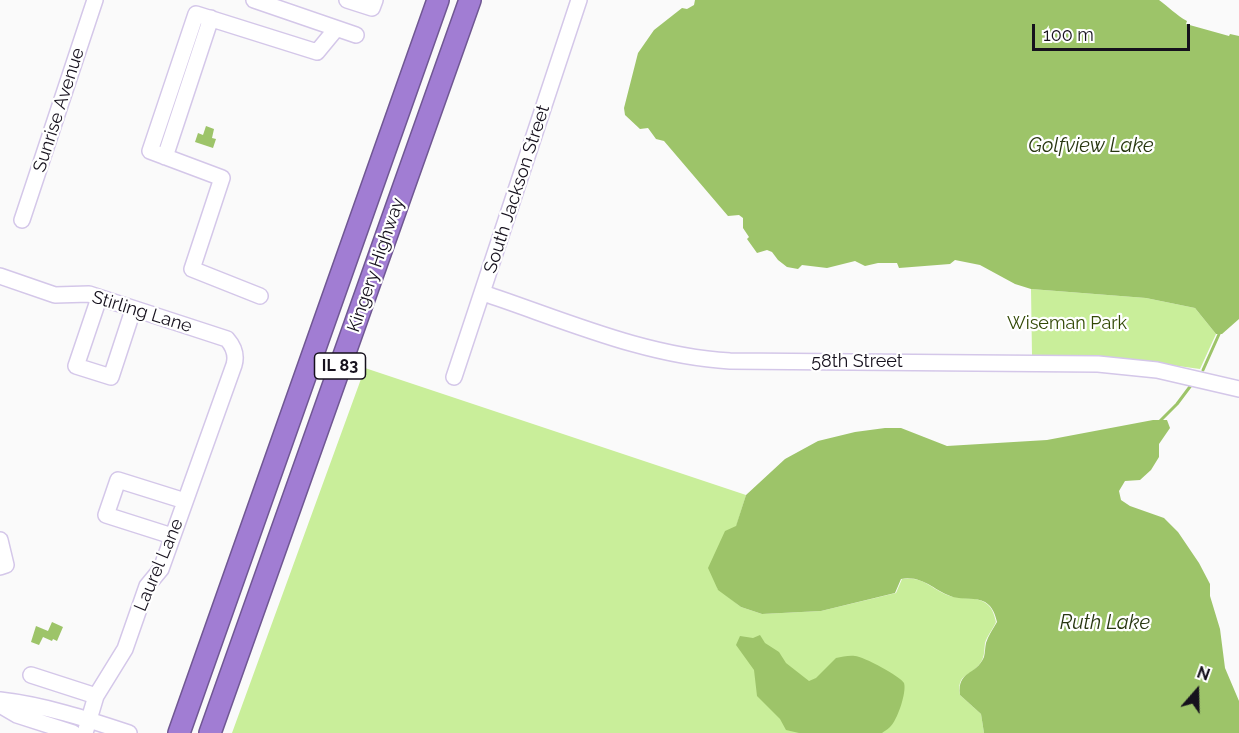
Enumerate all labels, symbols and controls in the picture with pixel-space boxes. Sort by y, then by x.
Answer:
scale bar [1035,12,1192,50]
text: 100 m [1043,24,1094,45]
street label: Sunrise Avenue [29,45,89,175]
street label: South Jackson Street [480,102,554,276]
water label: Golfview Lake [1028,134,1154,158]
street label: Kingery Highway [343,195,409,335]
street label: Stirling Lane [89,287,195,337]
park label: Wiseman Park [1007,313,1127,335]
street label: 58th Street [811,351,903,373]
road number: IL 83 [314,353,366,379]
street label: Laurel Lane [130,515,188,615]
water label: Ruth Lake [1060,611,1150,635]
north arrow [1167,661,1227,721]
text: N [1194,663,1212,685]

